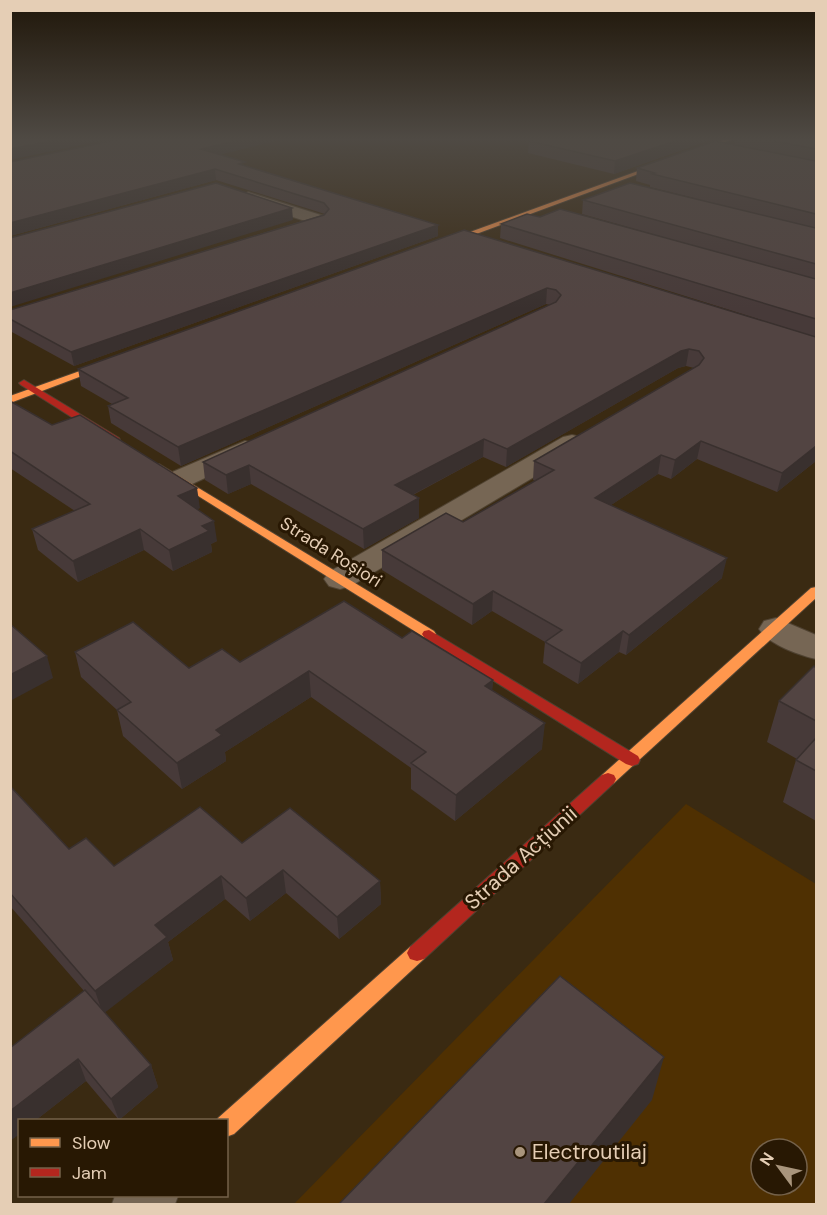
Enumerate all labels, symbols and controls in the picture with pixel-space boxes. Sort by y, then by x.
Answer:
street label: Strada Roșiori [276,511,386,593]
street label: Strada Acțiunii [459,800,583,916]
legend [18,1119,228,1197]
text: Slow [72,1131,111,1155]
north arrow [749,1137,809,1197]
place label: Electroutilaj [532,1138,647,1166]
marker: Electroutilaj [513,1145,527,1159]
text: N [755,1148,779,1170]
text: Jam [72,1161,107,1185]

